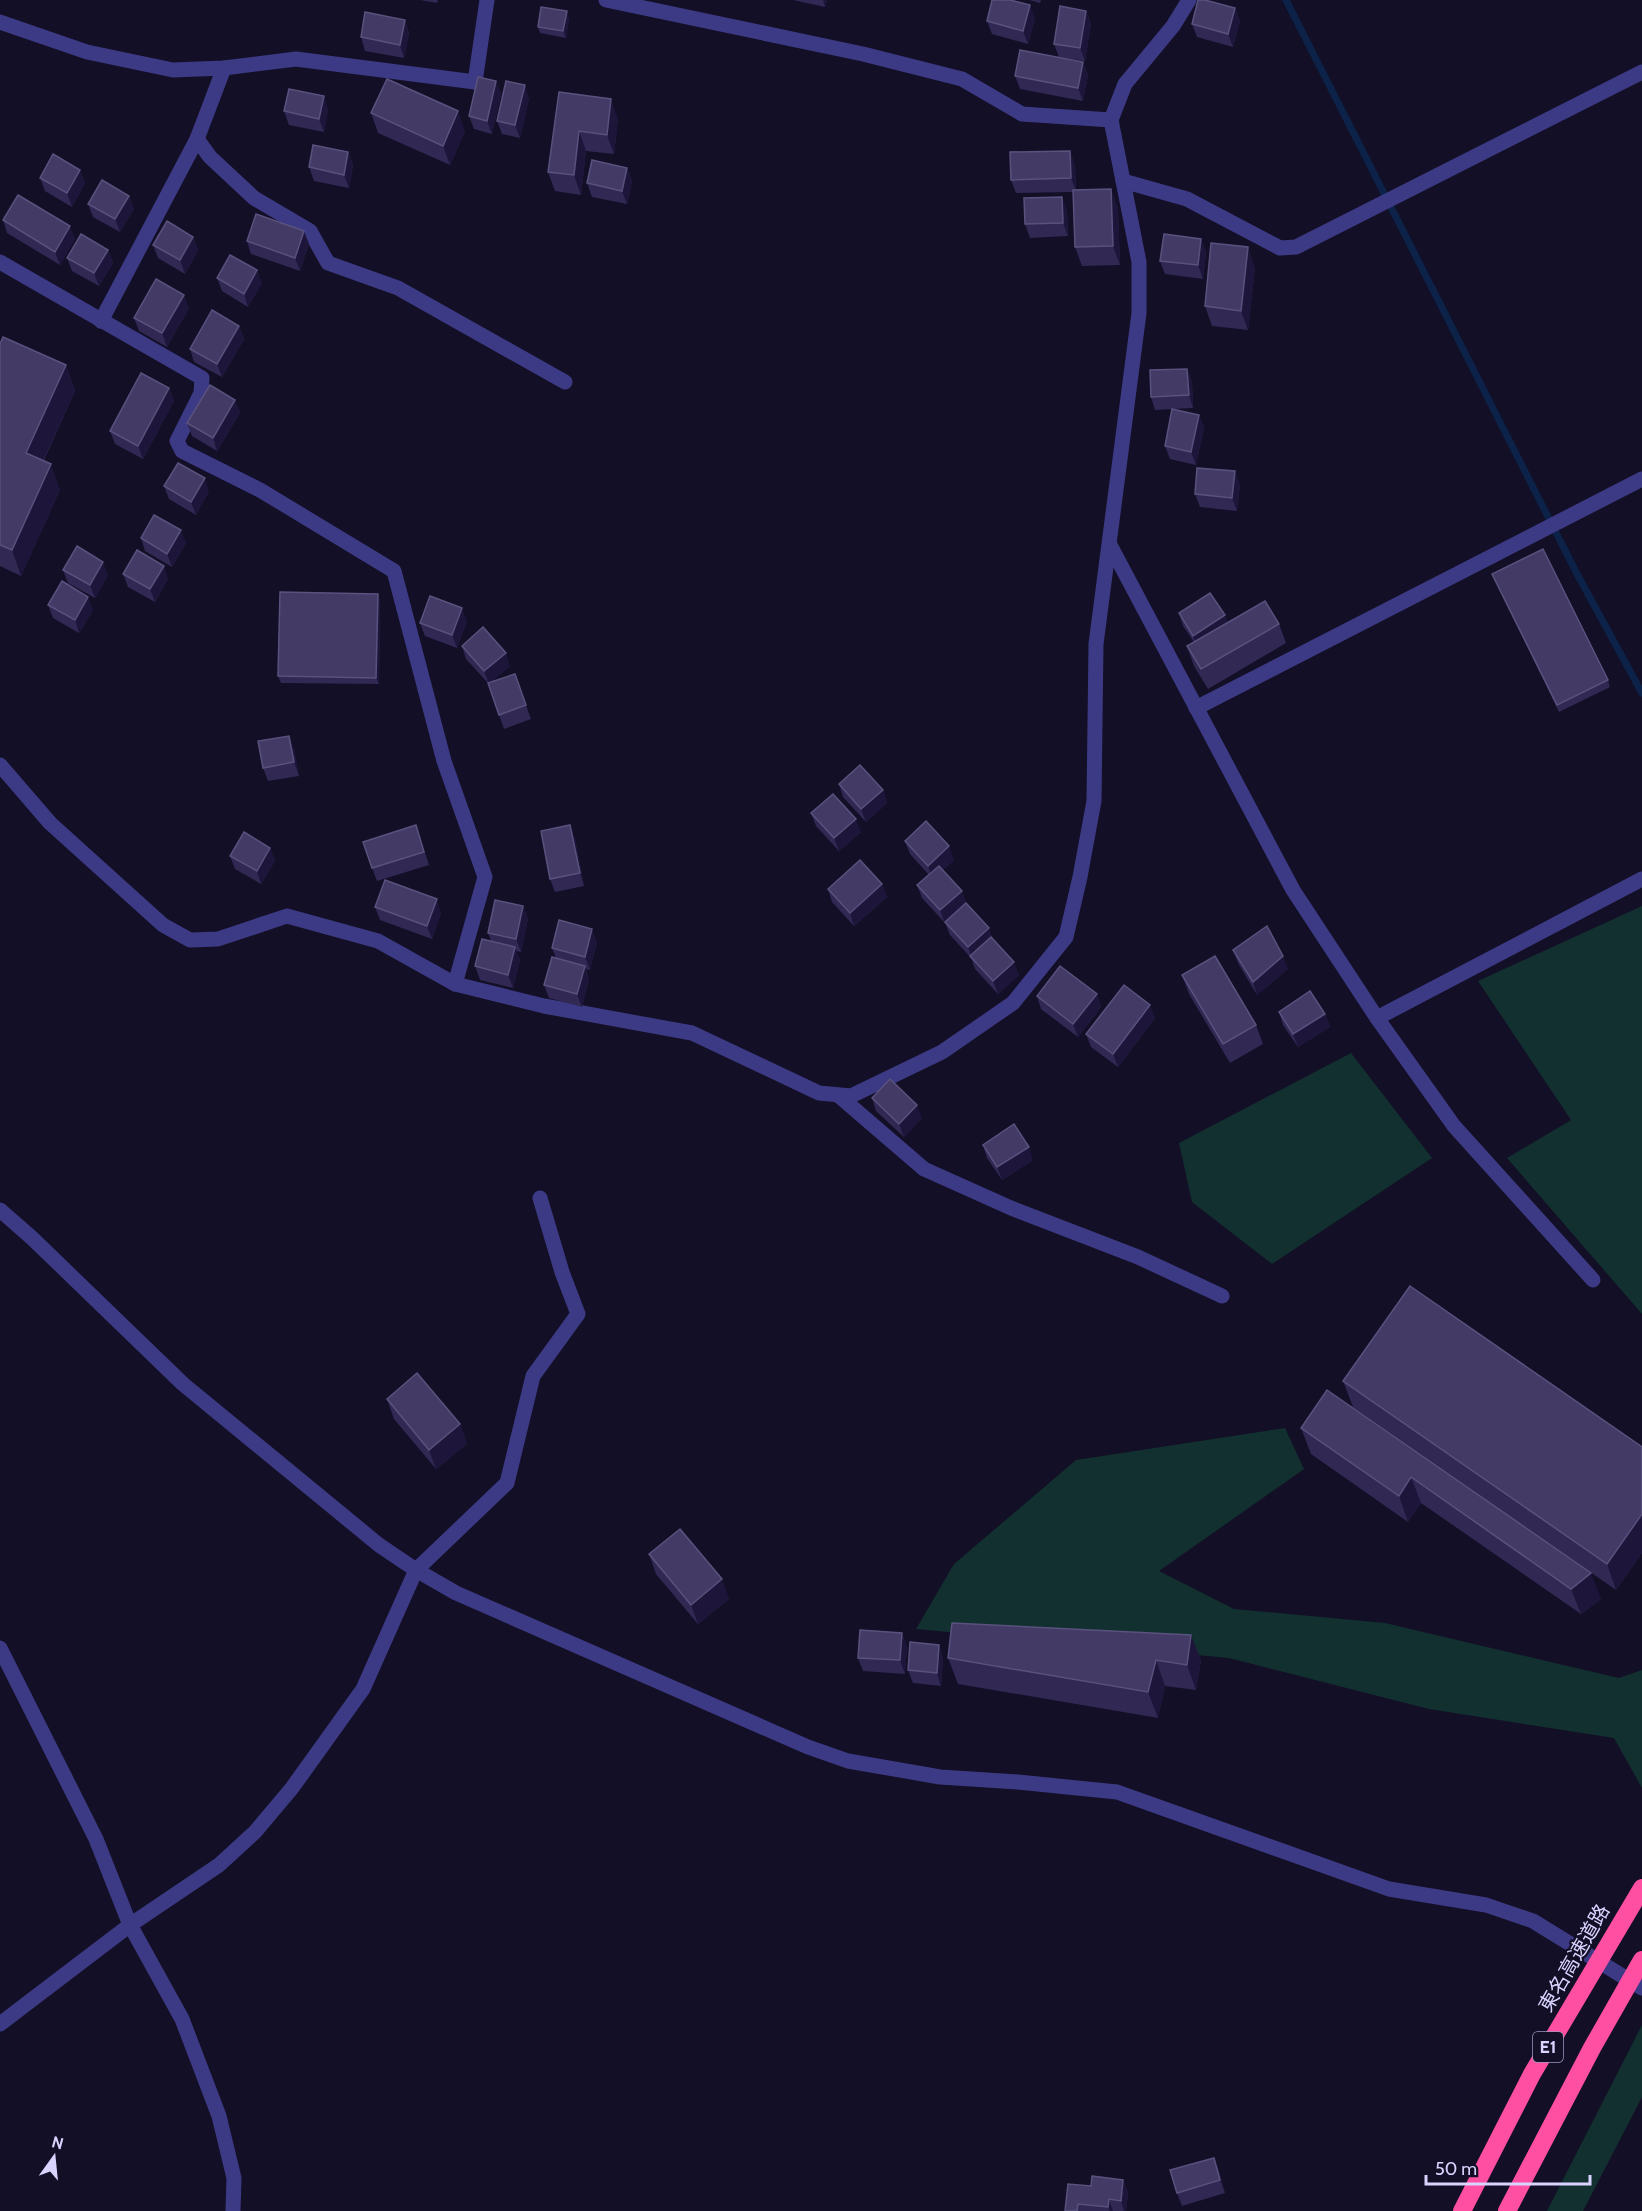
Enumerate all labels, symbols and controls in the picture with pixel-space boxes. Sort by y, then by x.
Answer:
street label: 東名高速道路 [1534,1900,1614,2016]
road number: E1 [1533,2032,1563,2062]
north arrow [24,2127,84,2187]
text: N [50,2132,66,2154]
scale bar [1426,2148,1590,2186]
text: 50 m [1435,2158,1477,2180]

